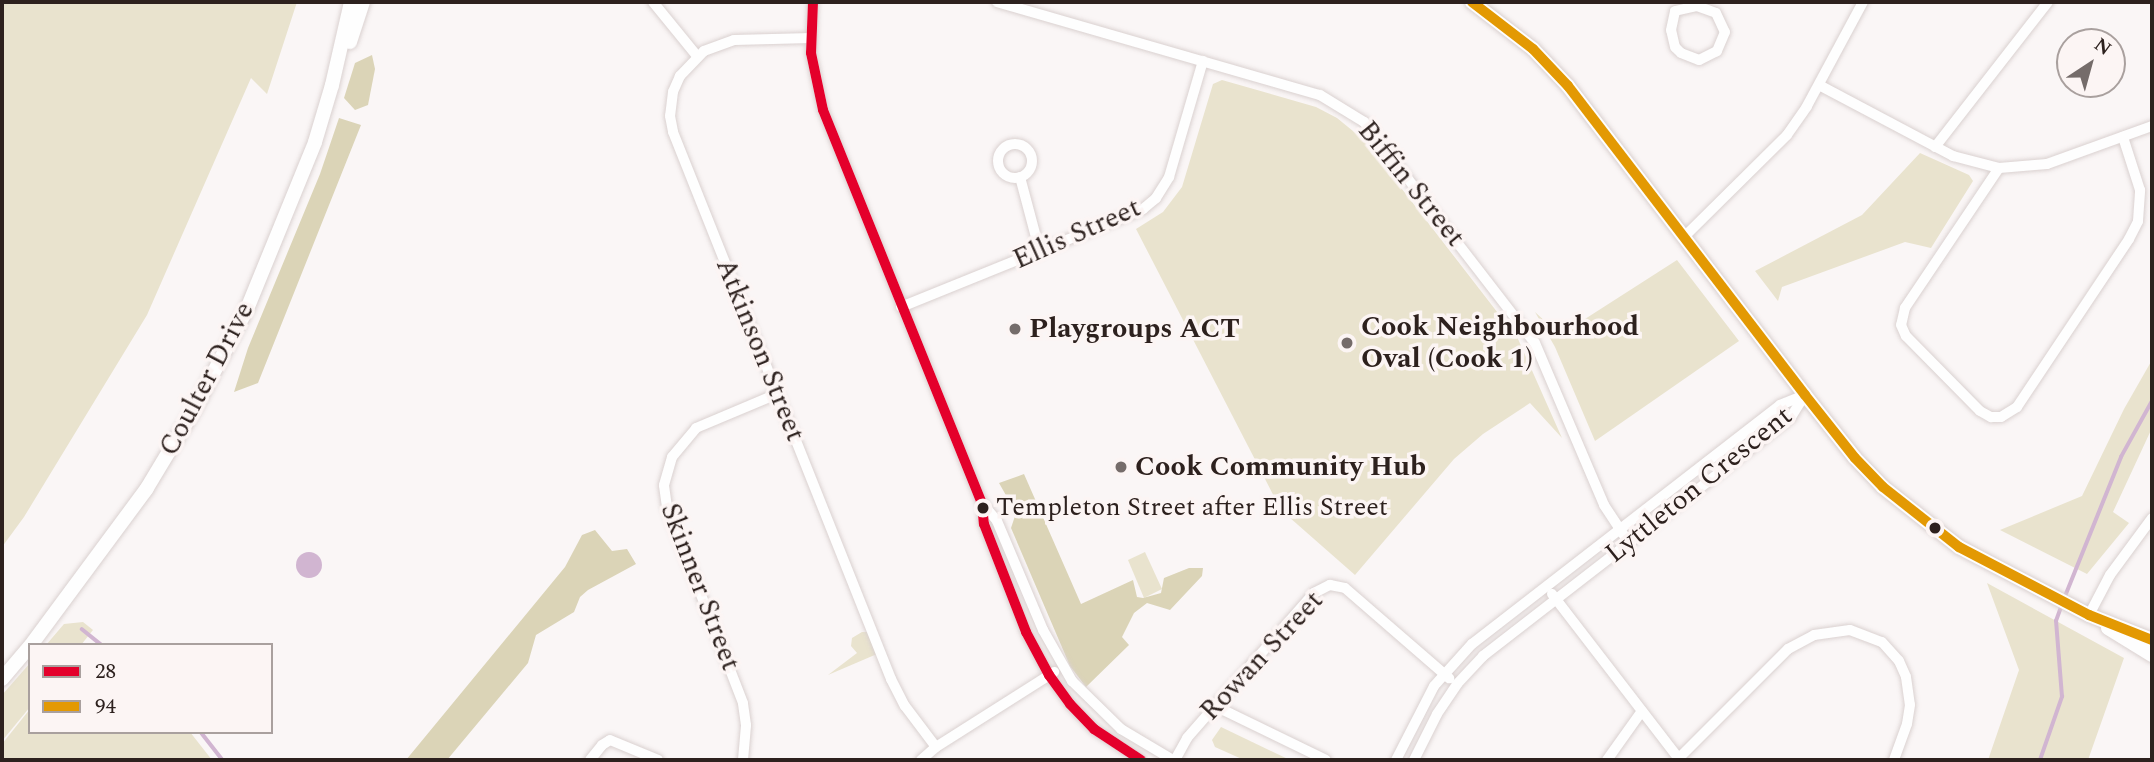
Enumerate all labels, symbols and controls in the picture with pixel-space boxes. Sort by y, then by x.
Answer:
north arrow [2056,28,2126,98]
text: N [2088,31,2117,64]
street label: Biffin Street [1350,114,1472,254]
street label: Ellis Street [1008,191,1146,277]
street label: Atkinson Street [708,254,812,446]
street label: Coulter Drive [152,296,262,462]
place label: Cook Neighbourhood Oval (Cook 1) [1361,310,1639,376]
place label: Playgroups ACT [1029,312,1240,346]
marker: Playgroups ACT [1007,321,1023,337]
marker: Cook Neighbourhood Oval (Cook 1) [1339,335,1355,351]
street label: Lyttleton Crescent [1599,399,1799,571]
place label: Cook Community Hub [1135,450,1426,484]
marker: Cook Community Hub [1113,459,1129,475]
place label: Templeton Street after Ellis Street [996,492,1388,524]
street label: Skinner Street [653,499,747,675]
marker: Templeton Street after Ellis Street [976,501,990,515]
unlabelled marker [1928,521,1942,535]
street label: Rowan Street [1193,584,1331,728]
legend [28,643,273,734]
text: 28 [95,656,116,688]
text: 94 [95,691,116,723]

